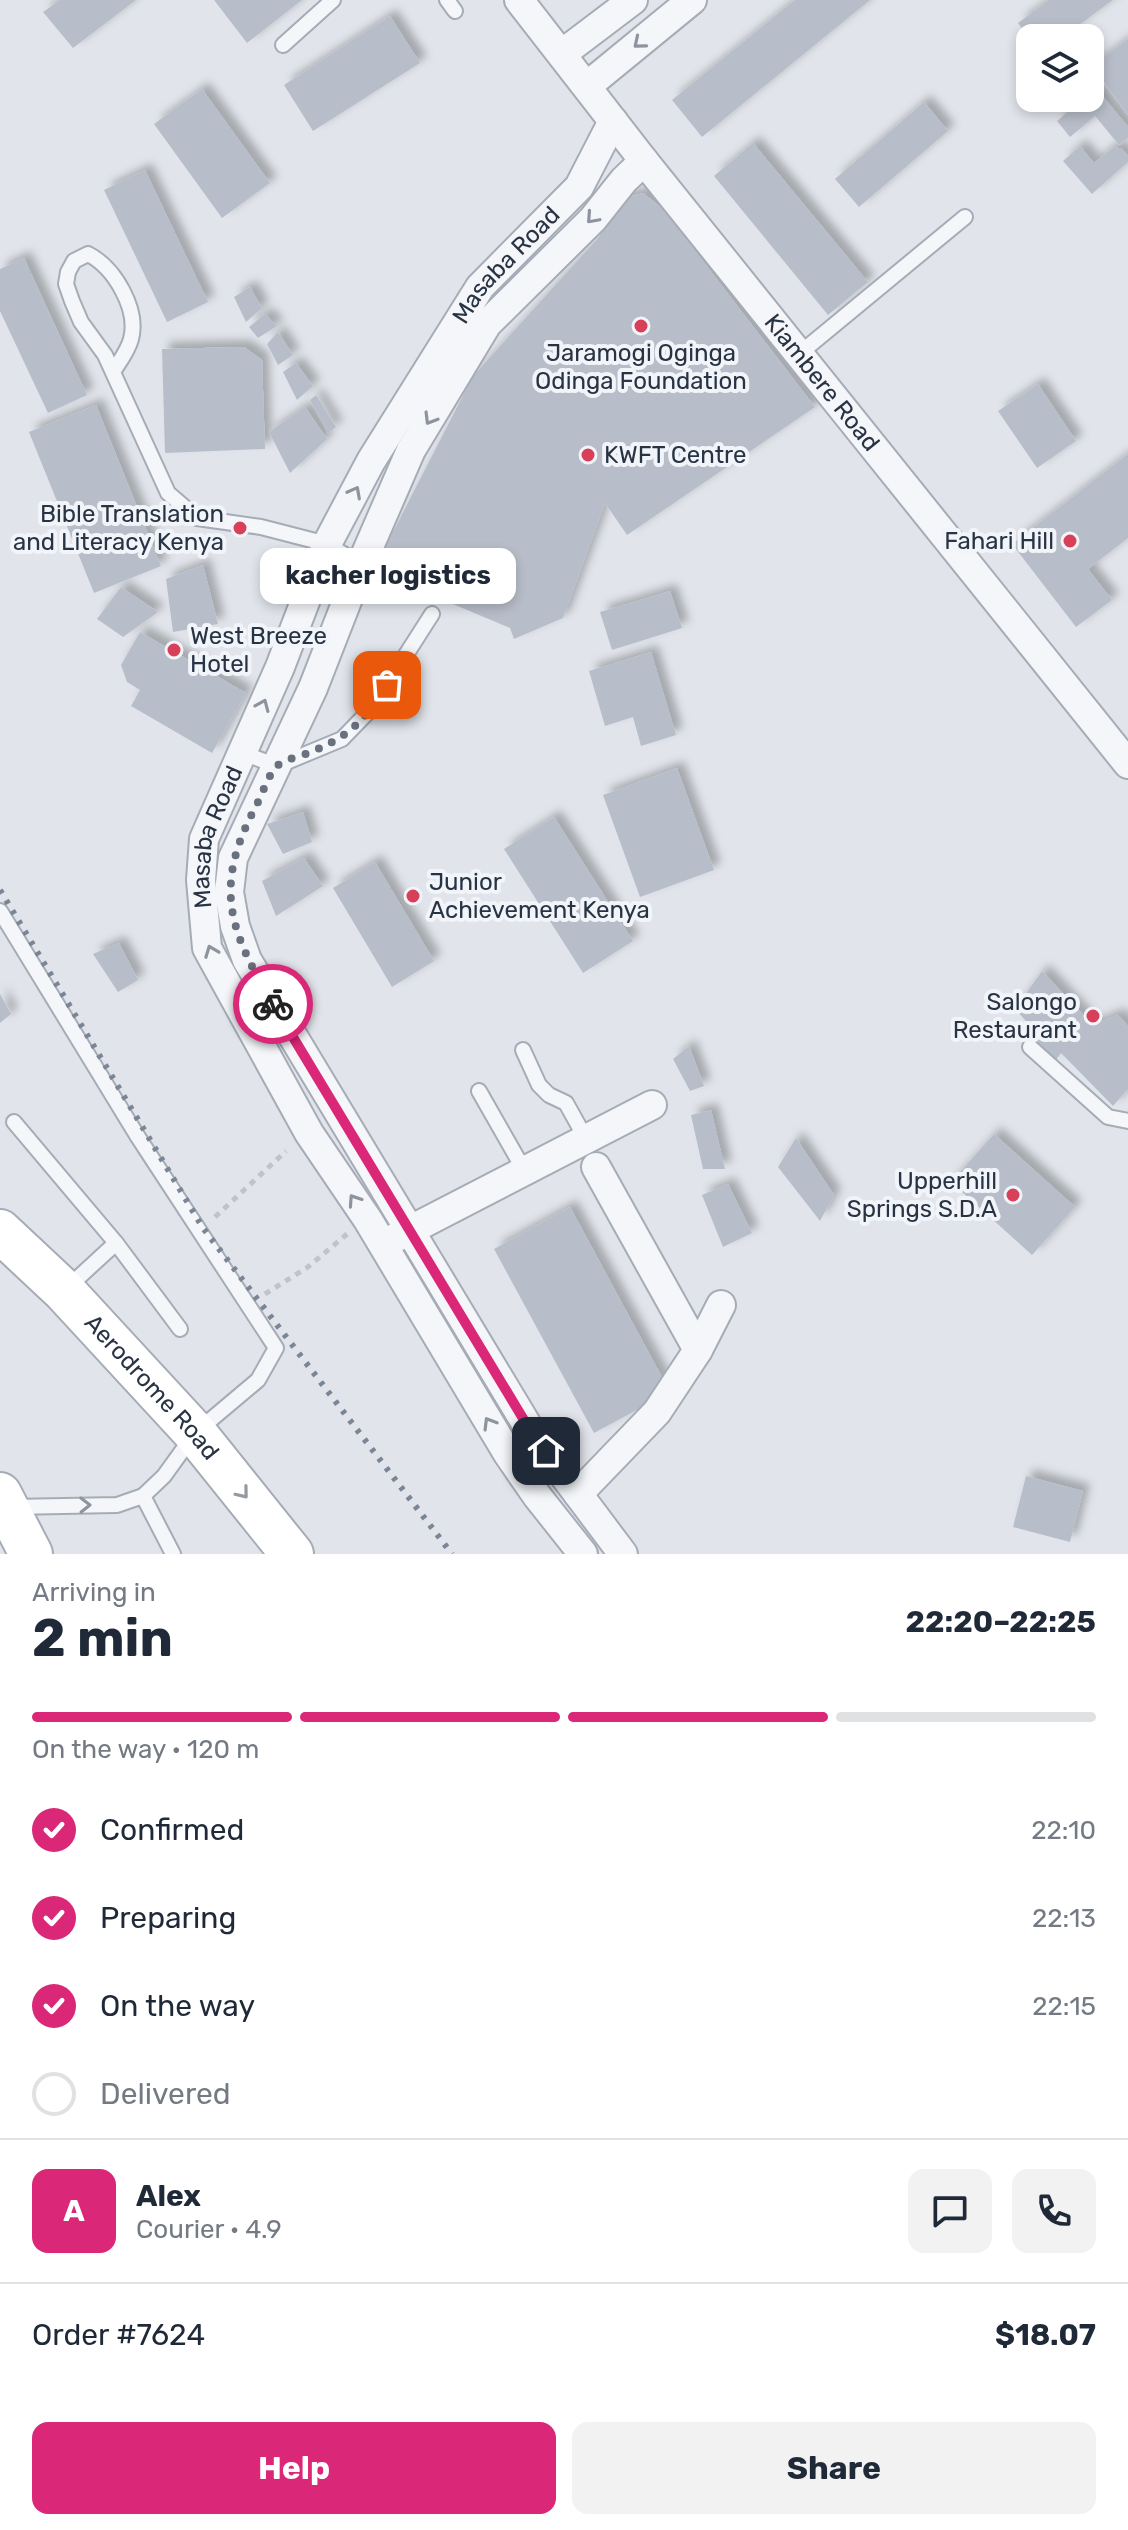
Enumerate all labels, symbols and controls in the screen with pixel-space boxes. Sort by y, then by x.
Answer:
map controls [1016,24,1104,112]
button: layers [1016,24,1104,112]
one-way arrow [634,33,649,48]
street label: Masaba Road [447,201,566,329]
one-way arrow [588,209,602,224]
street label: Kiambere Road [758,308,885,457]
marker: Jaramogi Oginga Odinga Foundation [632,317,650,335]
place label: Jaramogi Oginga Odinga Foundation [535,339,747,395]
one-way arrow [424,410,440,425]
place label: KWFT Centre [604,441,746,469]
marker: KWFT Centre [579,446,597,464]
one-way arrow [345,486,360,501]
place label: Bible Translation and Literacy Kenya [13,500,224,556]
marker: Bible Translation and Literacy Kenya [231,519,249,537]
place label: Fahari Hill [944,527,1054,555]
marker: Fahari Hill [1061,532,1079,550]
callout: kacher logistics [259,549,515,605]
text: kacher logistics [285,560,491,591]
place label: West Breeze Hotel [190,622,327,678]
marker: West Breeze Hotel [165,641,183,659]
pin [353,651,421,719]
icon: bag [365,663,409,707]
one-way arrow [254,699,270,713]
street label: Masaba Road [187,761,249,910]
place label: Junior Achievement Kenya [429,868,650,924]
marker: Junior Achievement Kenya [404,887,422,905]
one-way arrow [204,945,221,959]
courier [233,964,313,1044]
icon: bike [251,982,295,1026]
place label: Salongo Restaurant [953,988,1077,1044]
marker: Salongo Restaurant [1084,1007,1102,1025]
place label: Upperhill Springs S.D.A [847,1167,997,1223]
marker: Upperhill Springs S.D.A [1004,1186,1022,1204]
one-way arrow [349,1195,364,1209]
street label: Aerodrome Road [79,1309,225,1465]
one-way arrow [483,1417,499,1432]
pin [512,1417,580,1485]
icon: home [524,1429,568,1473]
one-way arrow [233,1484,248,1498]
one-way arrow [79,1497,92,1514]
text: Arriving in [32,1577,156,1608]
text: 22:20–22:25 [905,1604,1096,1640]
text: 2 min [32,1607,173,1669]
text: On the way · 120 m [32,1734,259,1765]
icon: check [32,1808,76,1852]
text: Confirmed [100,1812,244,1848]
text: 22:10 [1031,1815,1096,1846]
icon: check [32,1896,76,1940]
text: Preparing [100,1900,236,1936]
text: 22:13 [1032,1903,1096,1934]
icon: check [32,1984,76,2028]
text: On the way [100,1988,255,2024]
text: 22:15 [1032,1991,1096,2022]
text: Delivered [100,2076,231,2112]
button: chat [908,2169,992,2253]
button: phone [1012,2169,1096,2253]
text: Alex [136,2178,201,2214]
text: A [63,2193,85,2229]
text: Courier · 4.9 [136,2214,282,2245]
text: Order #7624 [32,2317,205,2353]
text: $18.07 [995,2317,1096,2353]
button: Help [32,2422,556,2514]
button: Share [572,2422,1096,2514]

